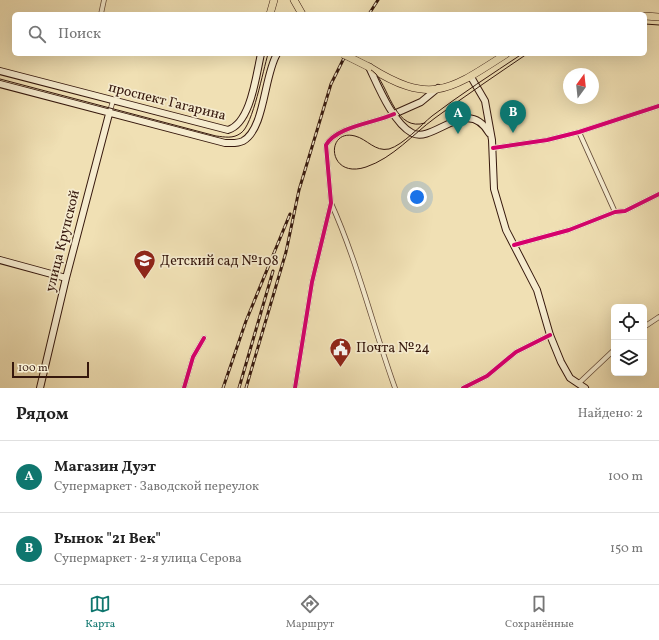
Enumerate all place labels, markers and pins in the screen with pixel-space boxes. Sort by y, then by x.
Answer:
pin: B [500,100,526,133]
pin: A [445,101,471,134]
school or university icon: Детский сад №108 [131,248,157,281]
place label: Детский сад №108 [160,252,279,271]
public building icon: Почта №24 [328,335,354,368]
place label: Почта №24 [356,339,430,358]

